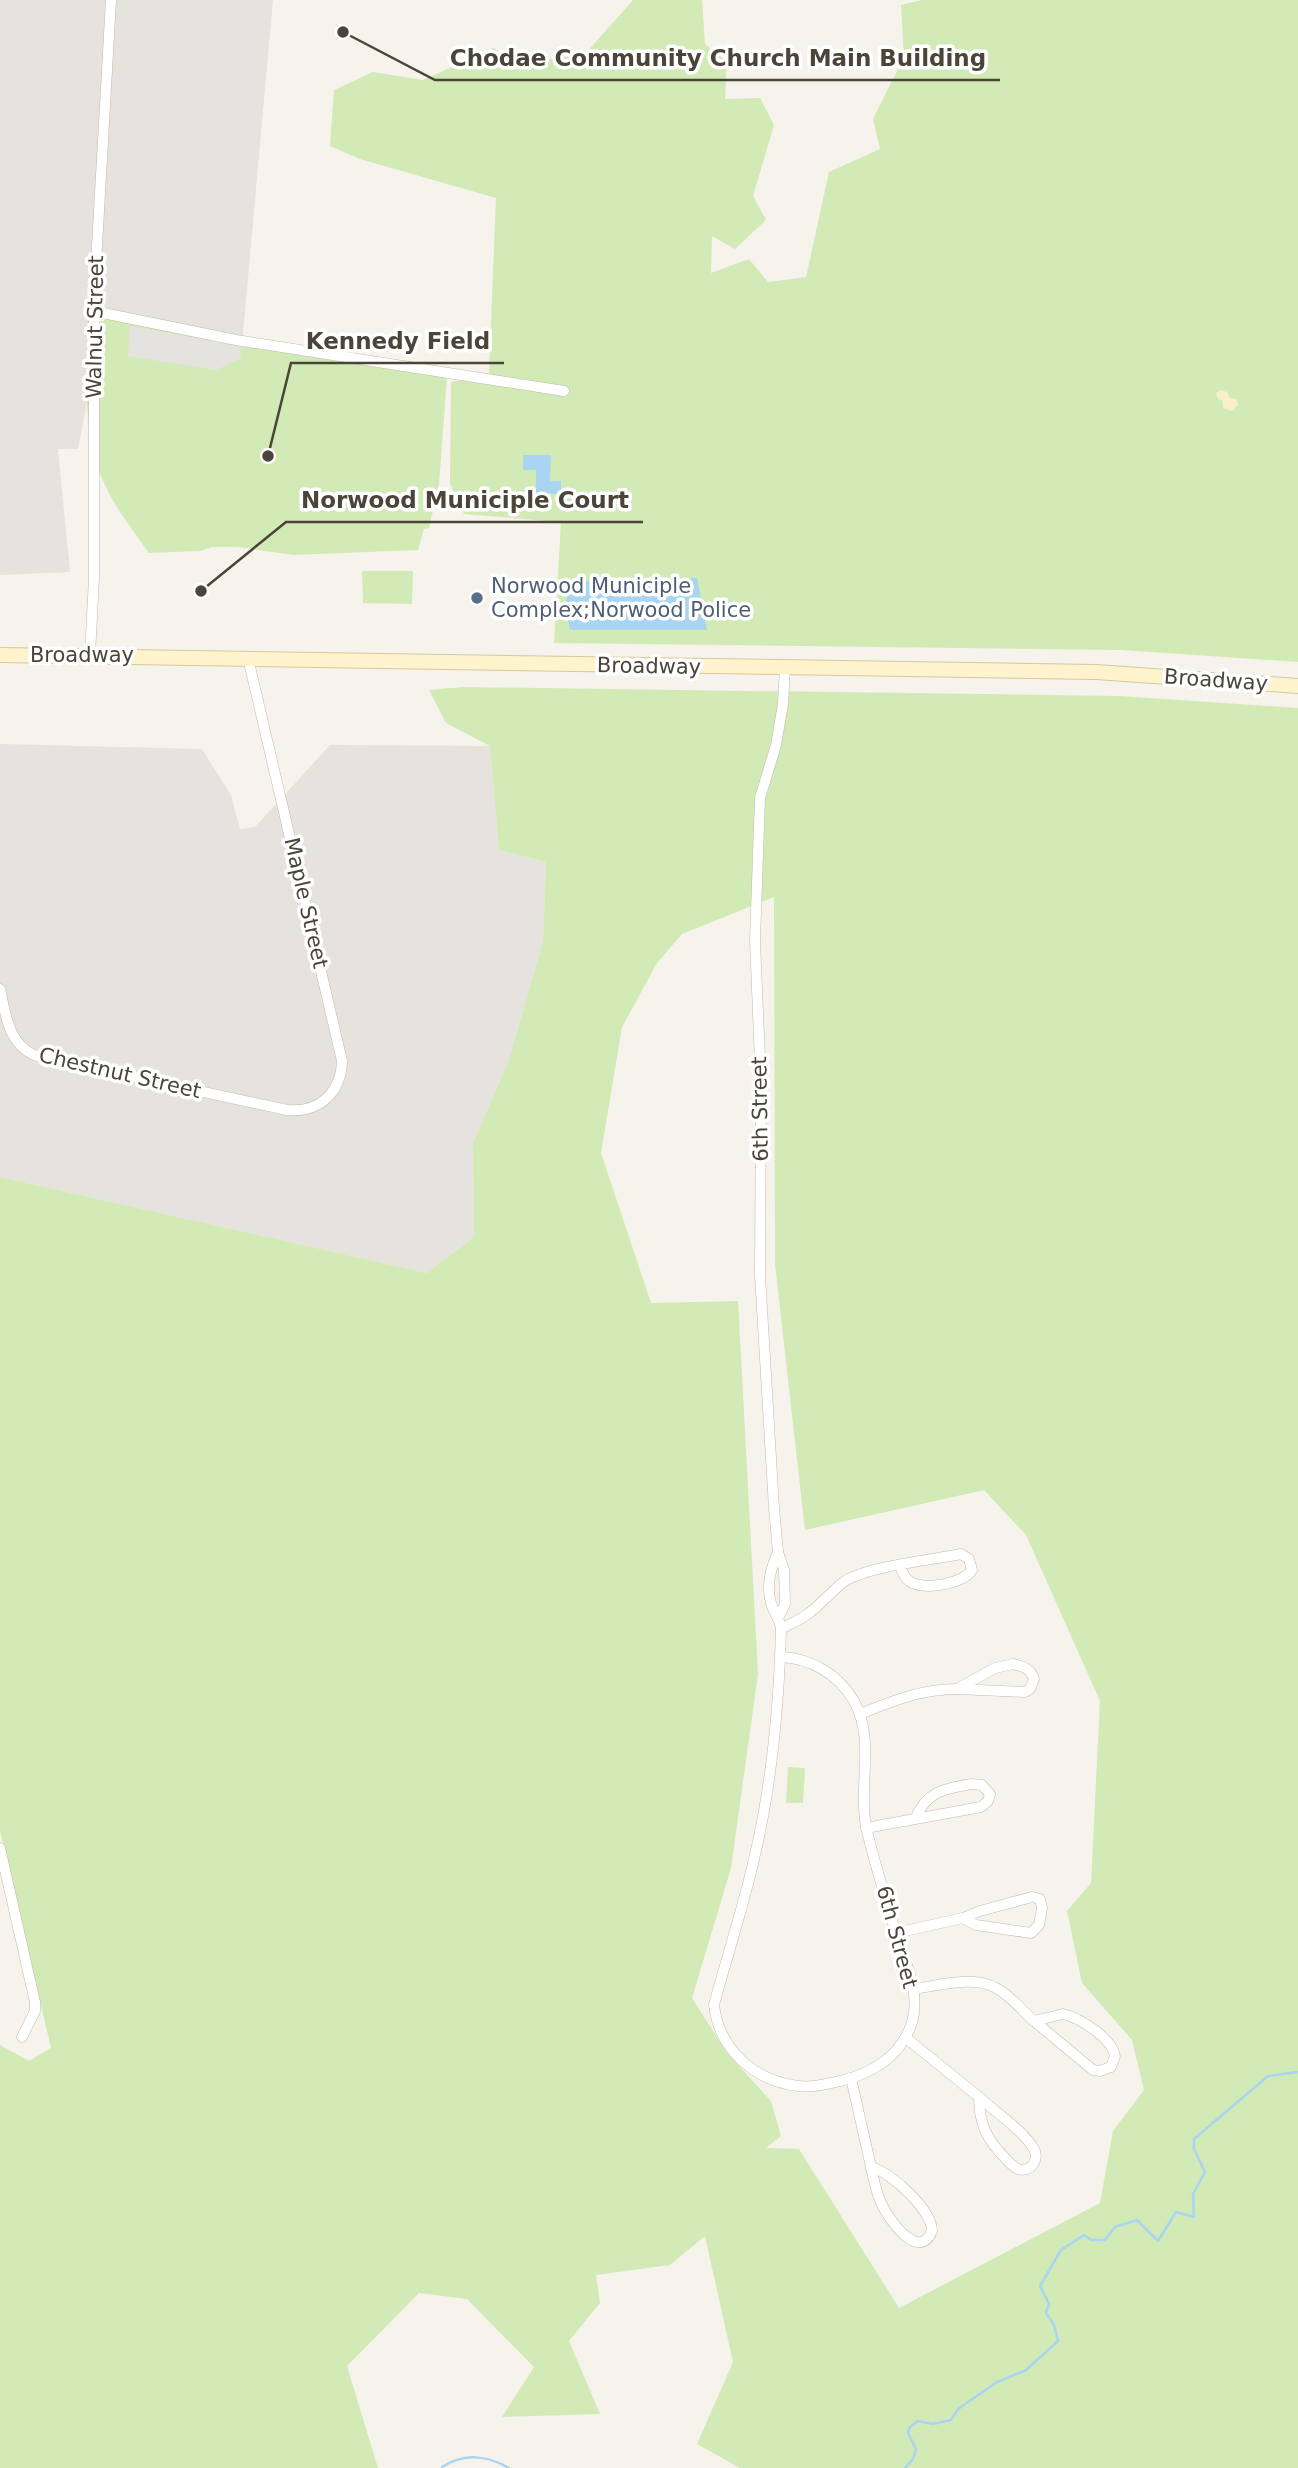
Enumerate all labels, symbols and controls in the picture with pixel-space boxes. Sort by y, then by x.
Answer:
callout: Chodae Community Church Main Building [435,36,1000,80]
text: Chodae Community Church Main Building [450,45,986,71]
street label: Walnut Street [82,255,108,399]
callout: Kennedy Field [291,319,504,363]
text: Kennedy Field [306,328,490,354]
callout: Norwood Municiple Court [286,478,643,522]
text: Norwood Municiple Court [301,487,629,513]
place label: Norwood Municiple Complex;Norwood Police [491,574,751,622]
marker: Norwood Municiple Complex;Norwood Police [469,590,485,606]
street label: Broadway [30,643,134,667]
street label: Broadway [597,653,701,679]
street label: Broadway [1163,664,1269,696]
street label: Maple Street [279,835,333,971]
street label: Chestnut Street [37,1043,203,1103]
street label: 6th Street [747,1056,773,1162]
street label: 6th Street [872,1883,922,1991]

